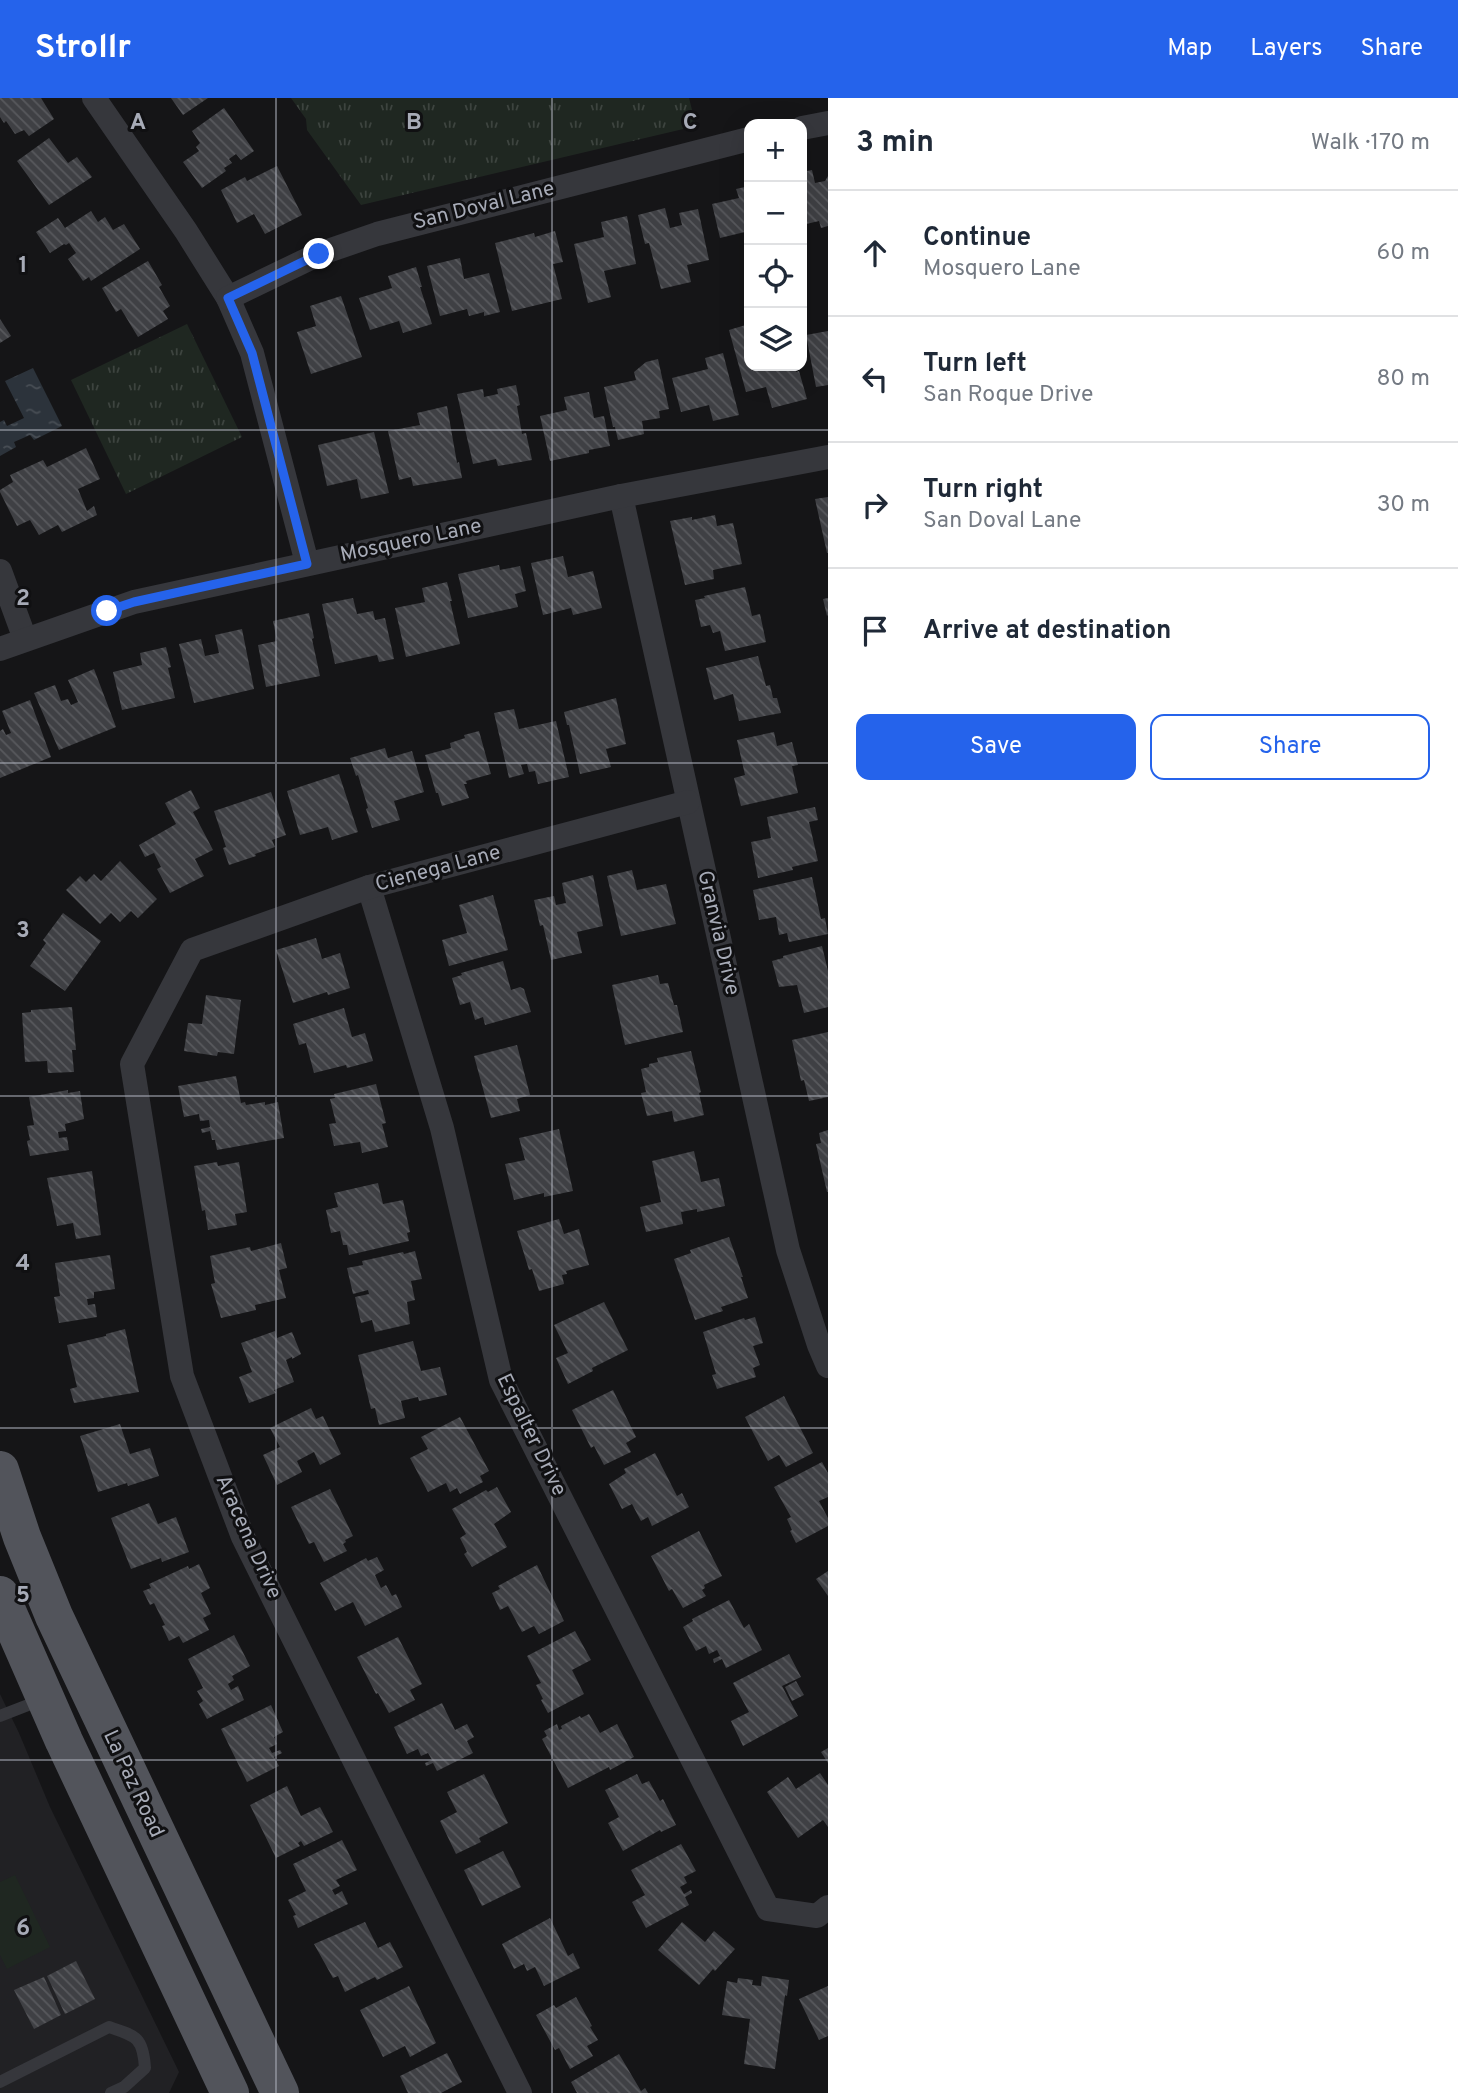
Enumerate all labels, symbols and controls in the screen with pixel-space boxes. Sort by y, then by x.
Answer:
text: Strollr [35,28,131,70]
text: Map [1167,34,1212,64]
text: Layers [1250,34,1322,64]
text: Share [1360,34,1423,64]
text: A [130,109,146,138]
text: B [406,109,422,138]
text: C [683,109,697,138]
map controls [744,119,807,371]
button: + [744,119,807,182]
text: 3 min [856,125,934,162]
text: Walk · 170 m [1311,129,1430,158]
street label: San Doval Lane [411,175,557,237]
button: − [744,182,807,245]
text: Continue [923,222,1031,255]
icon: ahead [856,234,894,272]
route end [303,238,334,269]
text: 60 m [1377,239,1430,268]
button: locate [744,245,807,308]
text: 1 [18,252,28,281]
text: Mosquero Lane [923,255,1081,284]
button: layers [744,308,807,371]
text: Turn left [923,348,1027,381]
icon: left [856,360,894,398]
text: 80 m [1377,365,1430,394]
text: San Roque Drive [923,381,1094,410]
text: Turn right [923,474,1043,507]
icon: right [856,486,894,524]
text: 30 m [1377,491,1430,520]
text: San Doval Lane [923,507,1081,536]
street label: Mosquero Lane [338,513,484,569]
text: 2 [16,585,30,614]
route start [91,595,122,626]
icon: arrive [856,612,894,650]
text: Arrive at destination [923,615,1171,648]
button: Save [856,714,1136,780]
button: Share [1150,714,1430,780]
street label: Cienega Lane [372,839,504,899]
street label: Granvia Drive [691,868,745,998]
text: 3 [16,917,30,946]
text: 4 [16,1250,30,1279]
street label: Espalter Drive [490,1369,572,1501]
street label: Aracena Drive [209,1471,287,1603]
text: 5 [16,1582,30,1611]
street label: La Paz Road [96,1726,170,1842]
text: 6 [16,1915,30,1944]

